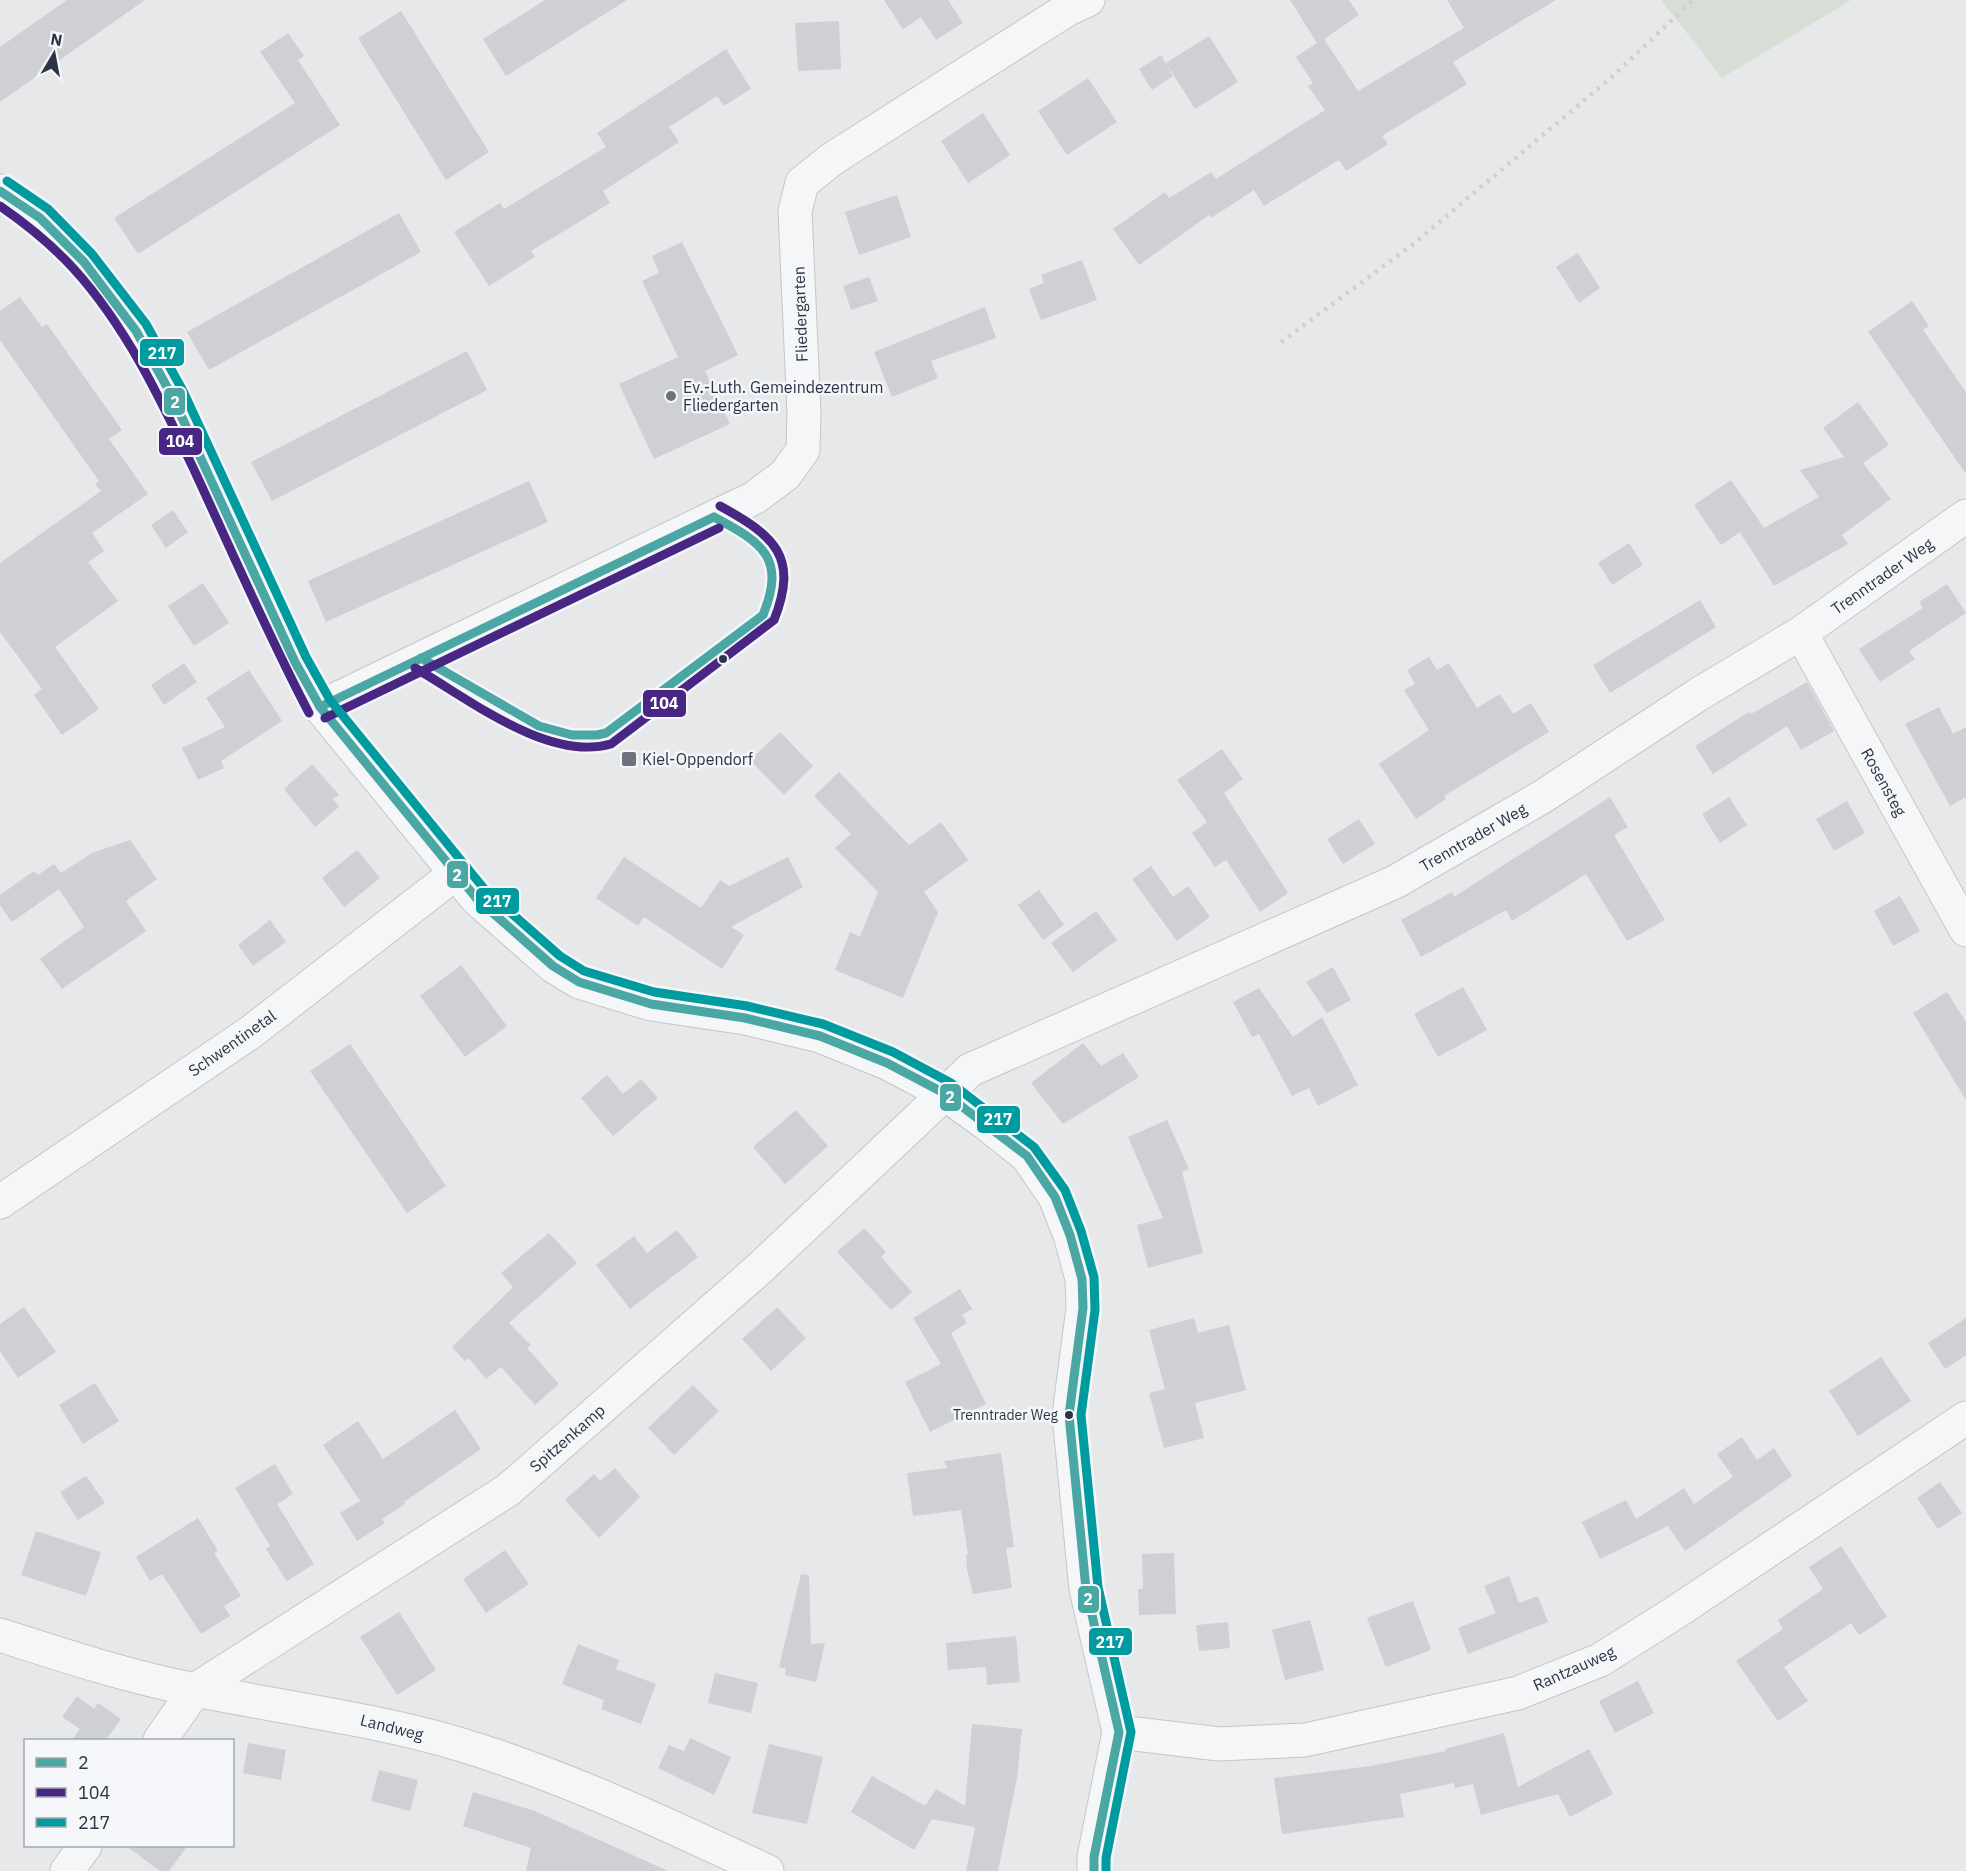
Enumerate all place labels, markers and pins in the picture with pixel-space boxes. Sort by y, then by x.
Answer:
place label: Ev.-Luth. Gemeindezentrum Fliedergarten [683,377,883,415]
marker: Ev.-Luth. Gemeindezentrum Fliedergarten [664,389,678,403]
unlabelled marker [717,653,729,665]
place label: Kiel-Oppendorf [642,749,753,769]
marker: Kiel-Oppendorf [620,750,638,768]
place label: Trenntrader Weg [953,1406,1059,1424]
marker: Trenntrader Weg [1063,1409,1075,1421]

